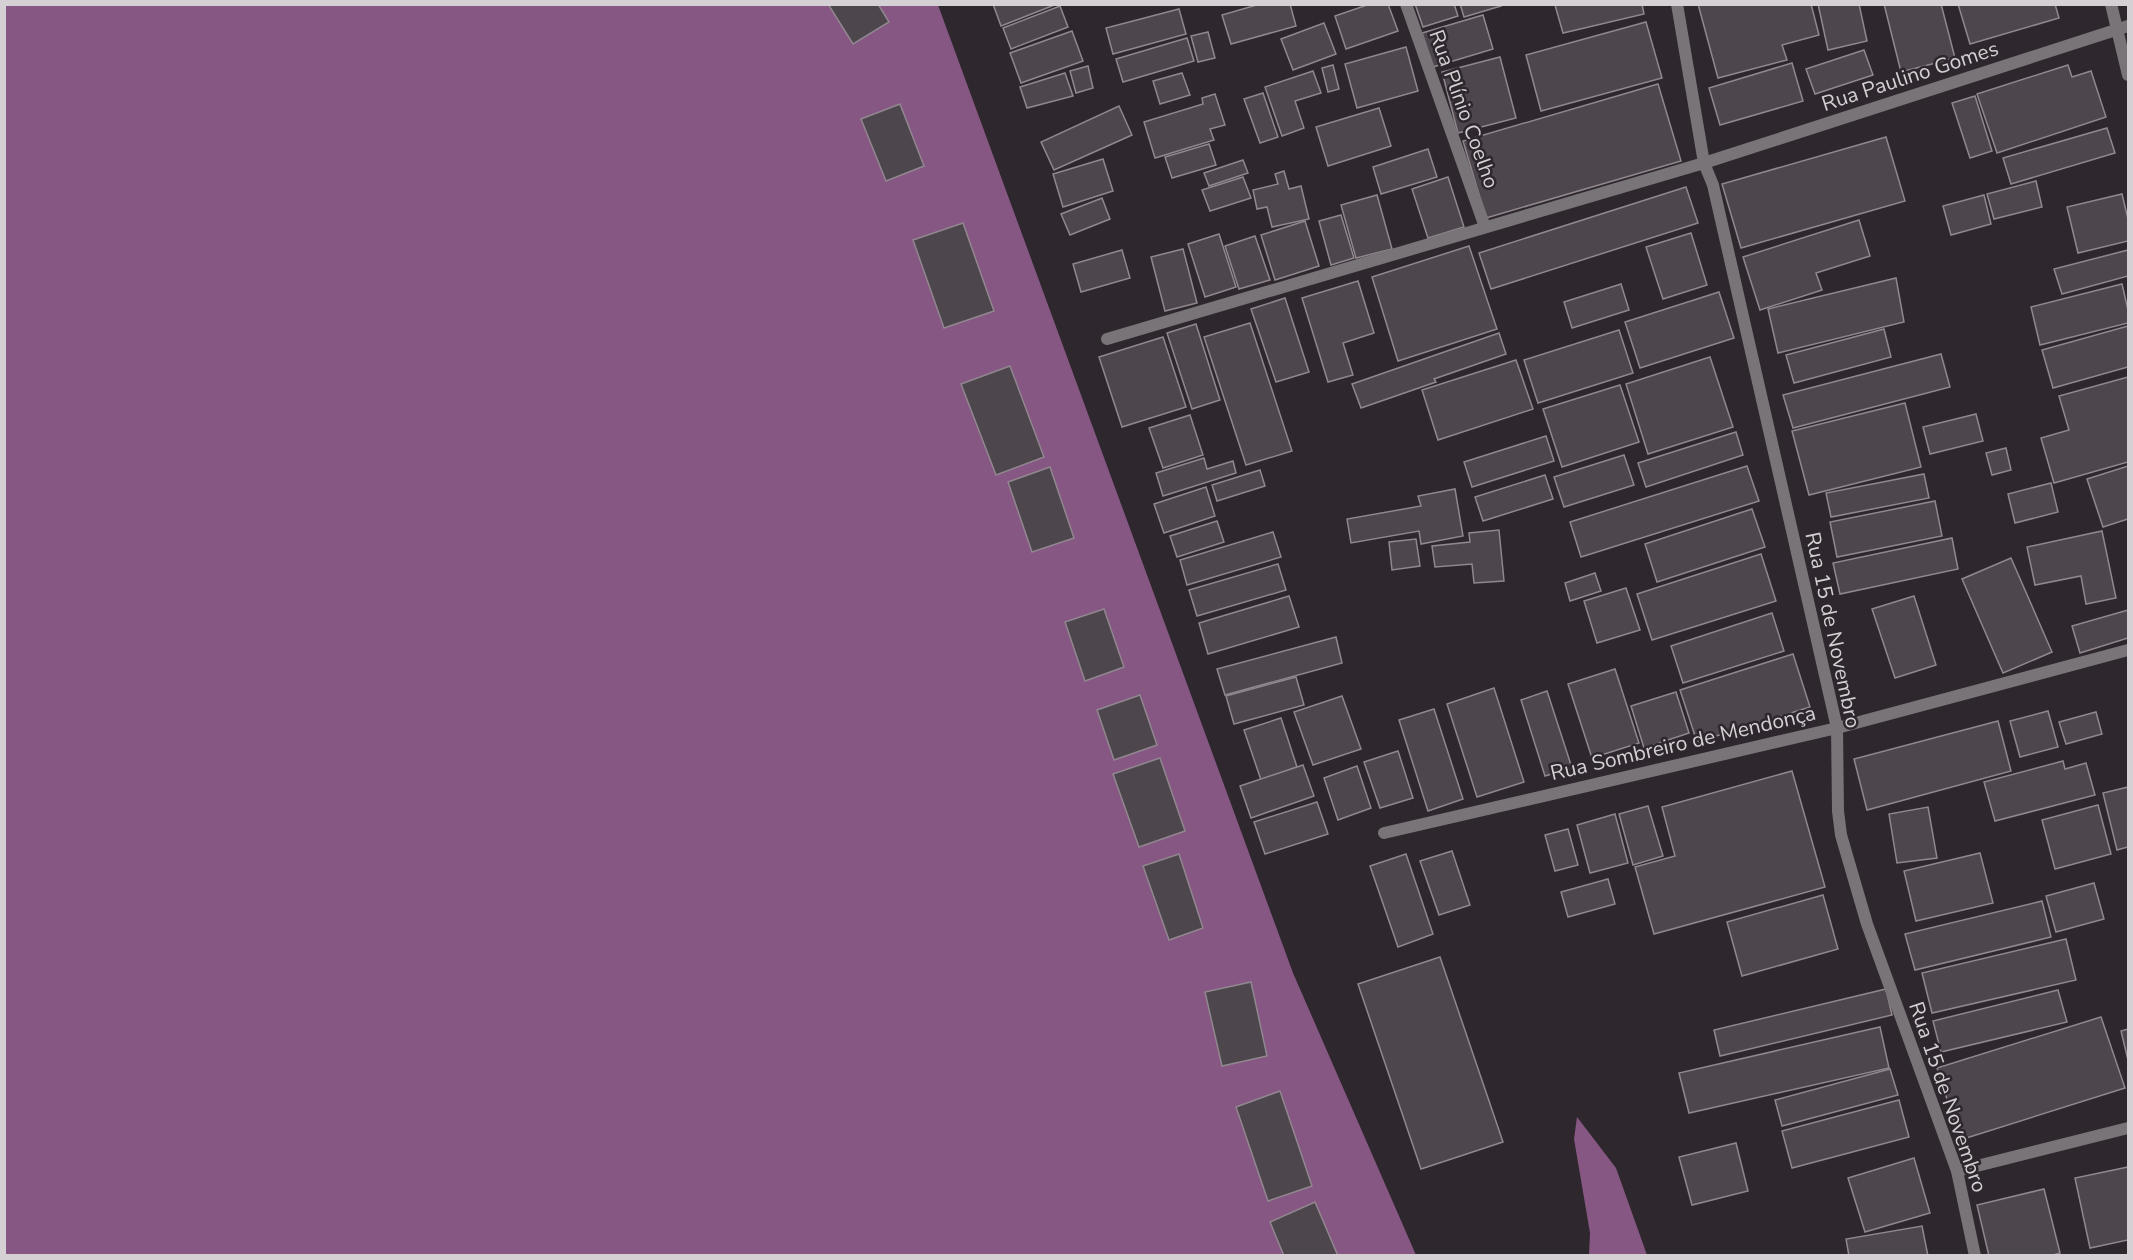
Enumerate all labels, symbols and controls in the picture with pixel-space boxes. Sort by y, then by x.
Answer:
street label: Rua Plínio Coelho [1422,26,1506,192]
street label: Rua Paulino Gomes [1818,34,2002,118]
street label: Rua 15 de Novembro [1799,529,1867,731]
street label: Rua Sombreiro de Mendonça [1548,699,1818,787]
street label: Rua 15 de Novembro [1902,998,1994,1196]

